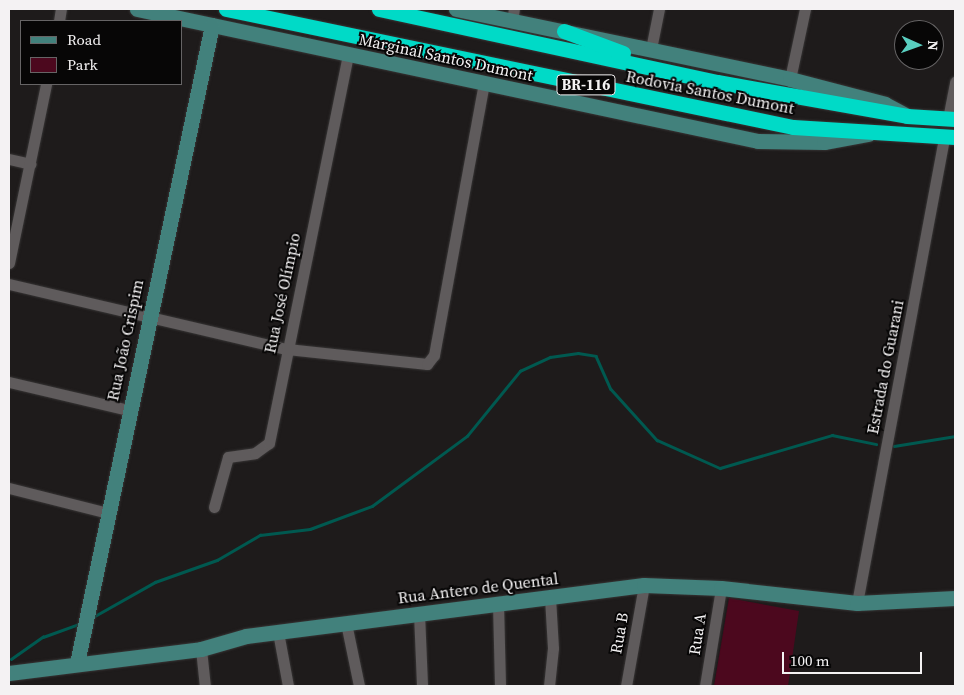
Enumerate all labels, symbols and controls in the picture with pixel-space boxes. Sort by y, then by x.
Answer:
legend [20,20,182,85]
north arrow [894,20,944,70]
text: Road [67,29,101,50]
street label: Marginal Santos Dumont [357,29,535,85]
text: N [923,40,943,51]
text: Park [67,54,98,75]
street label: Rodovia Santos Dumont [624,66,796,118]
road number: BR-116 [556,72,616,98]
street label: Rua José Olímpio [260,231,304,355]
street label: Rua João Crispim [103,278,147,402]
street label: Estrada do Guarani [863,298,907,436]
street label: Rua Antero de Quental [397,569,559,607]
street label: Rua B [606,611,632,655]
street label: Rua A [684,612,710,656]
scale bar [784,642,924,674]
text: 100 m [790,650,830,671]

